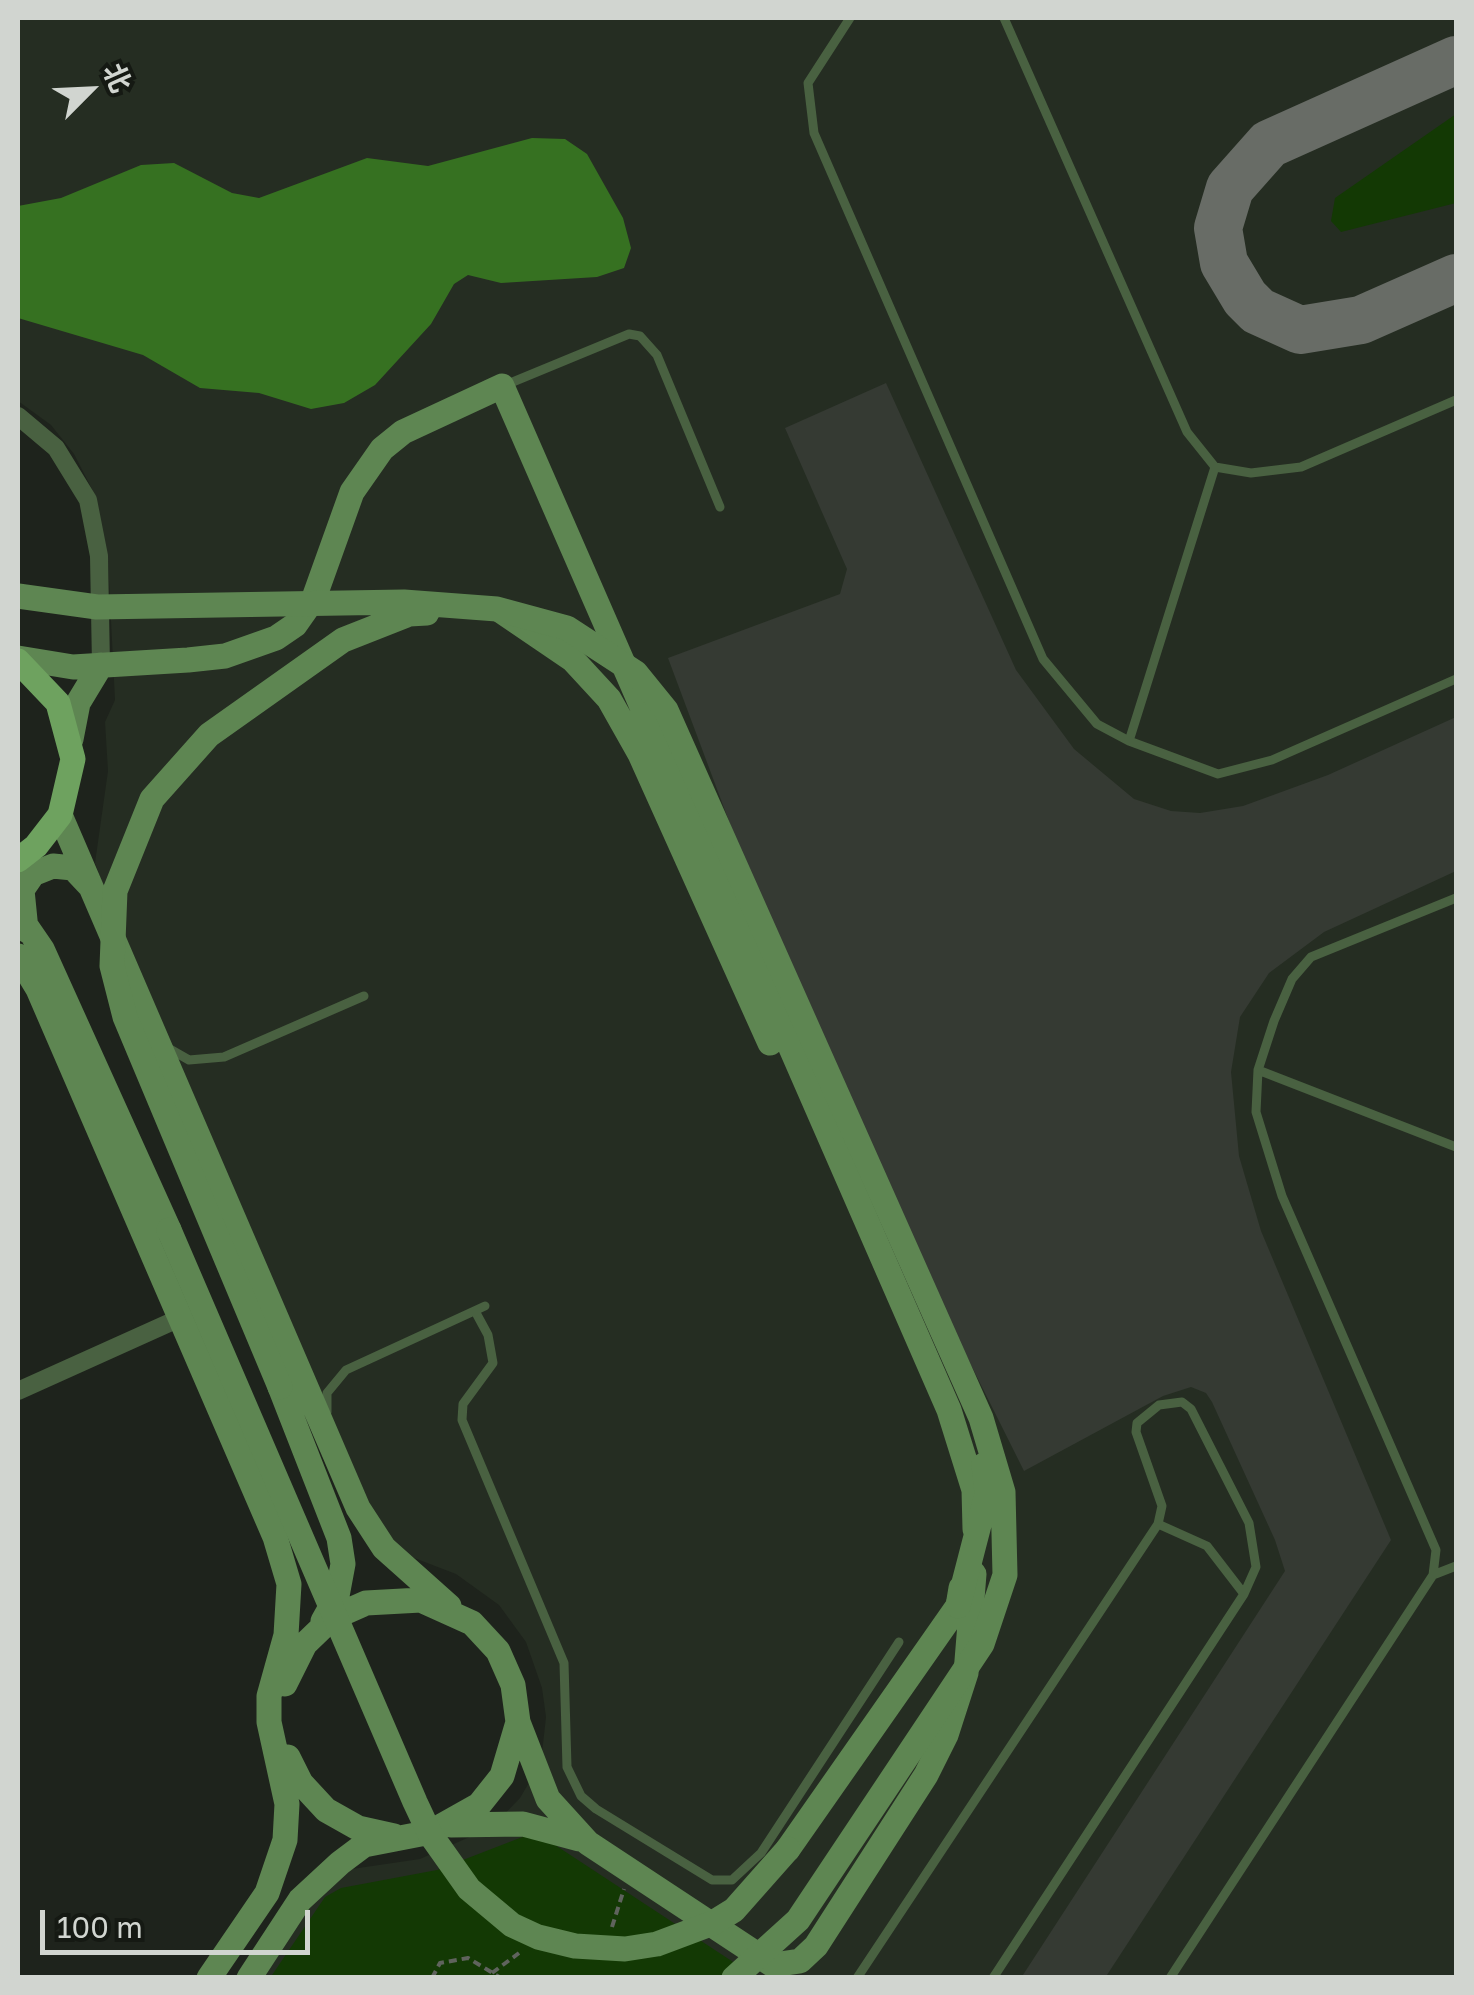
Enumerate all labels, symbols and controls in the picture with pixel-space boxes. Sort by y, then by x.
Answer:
north arrow [40,40,140,140]
text: 北 [97,58,139,97]
scale bar [45,1890,315,1952]
text: 100 m [57,1909,143,1945]

